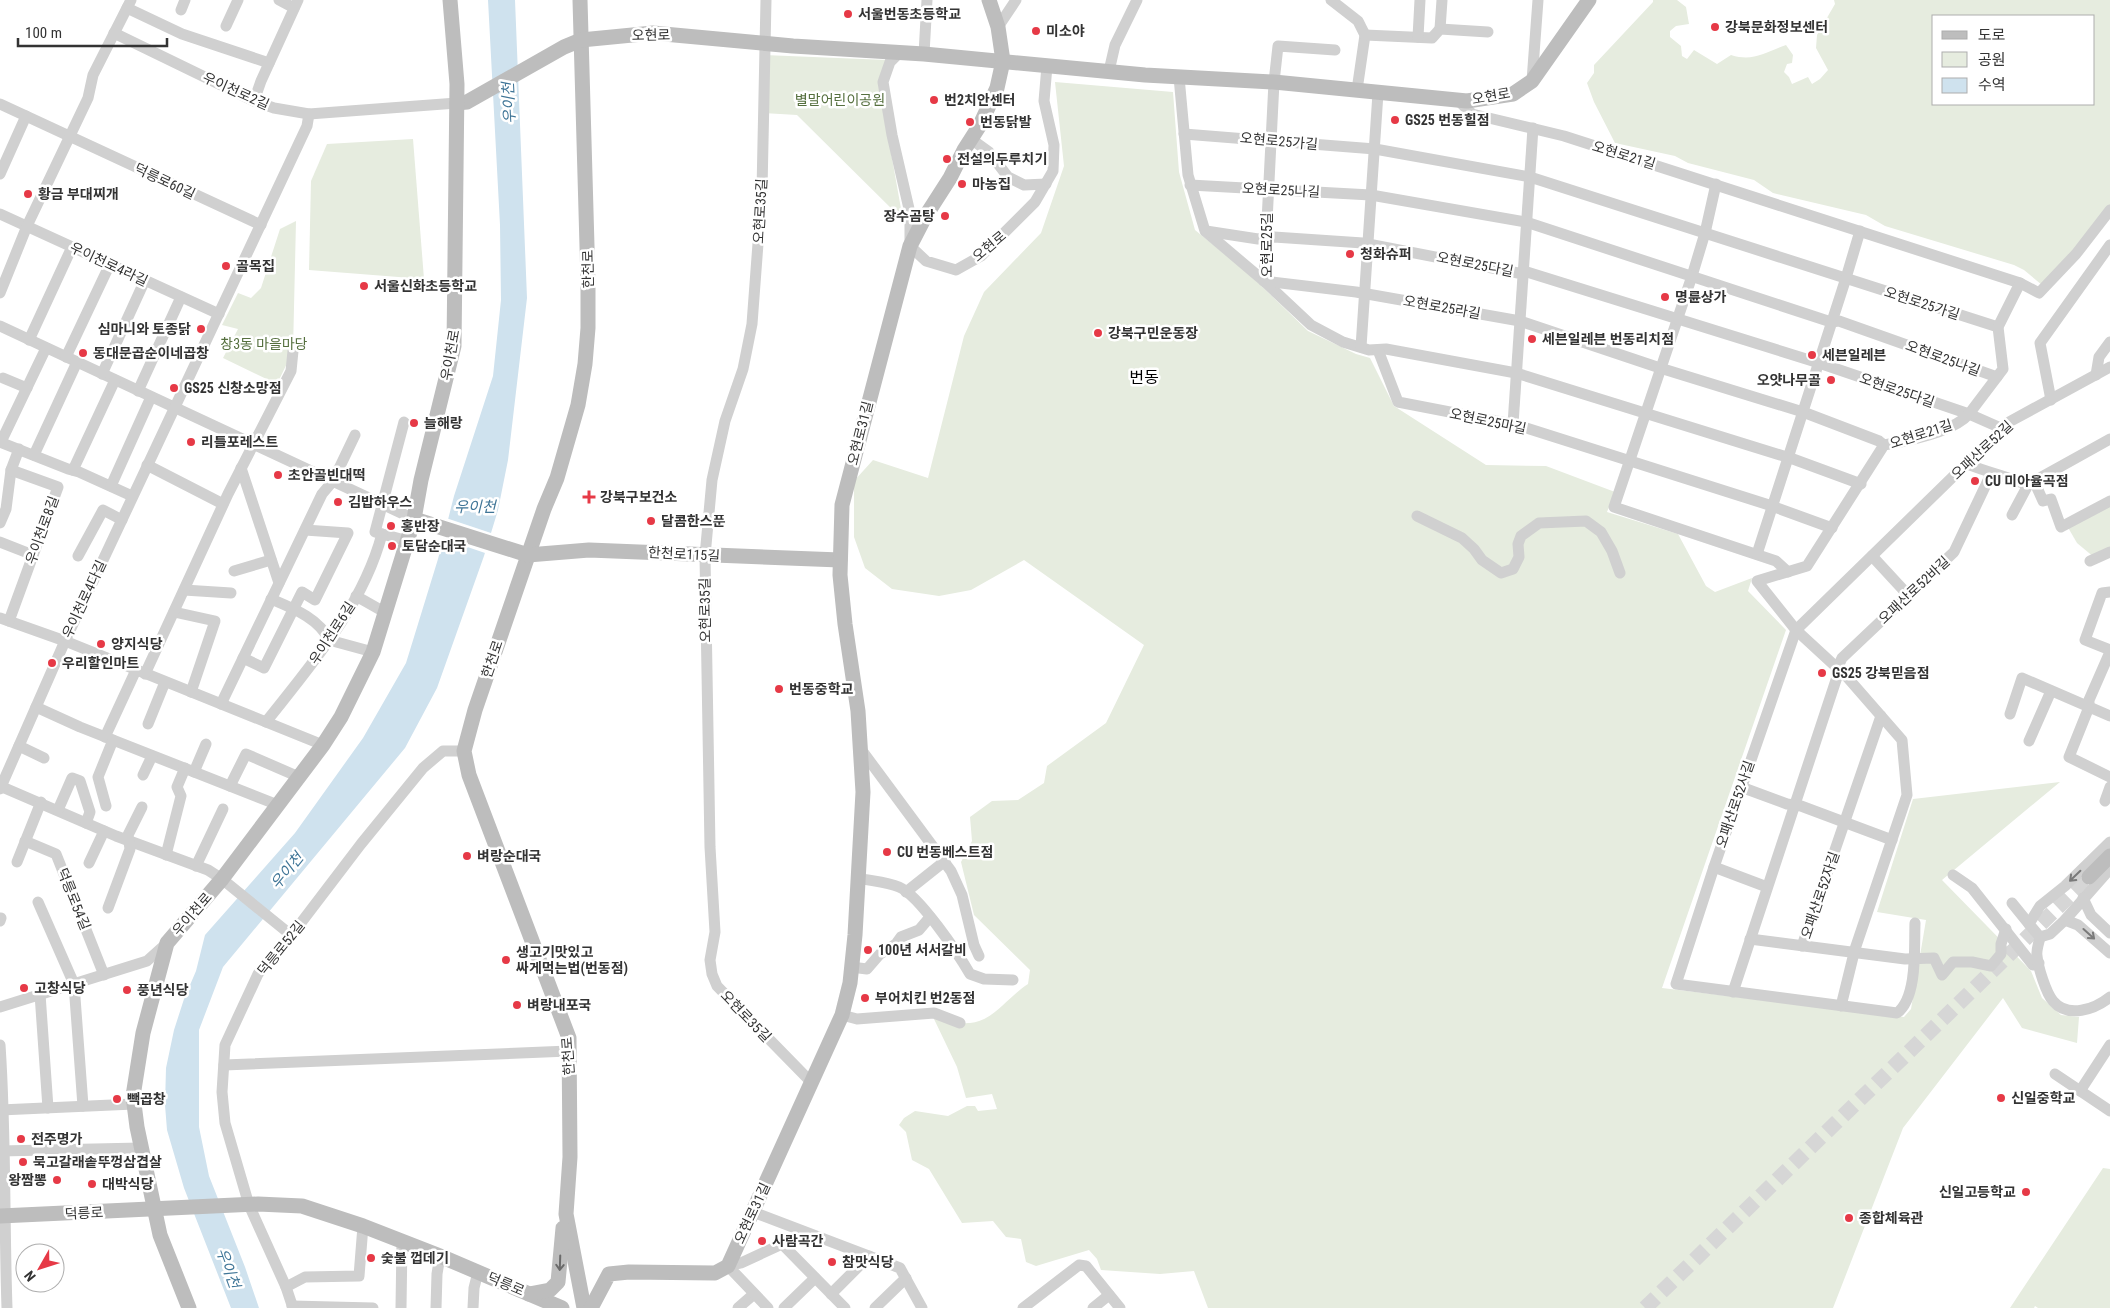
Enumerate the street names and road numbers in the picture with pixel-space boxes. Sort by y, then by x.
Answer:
street label: 오현로 [632,27,671,43]
street label: 우이천로2길 [200,69,272,113]
street label: 오현로 [1471,85,1512,107]
street label: 오현로25가길 [1239,130,1319,152]
street label: 오현로21길 [1590,138,1658,172]
street label: 덕릉로60길 [132,160,198,202]
street label: 오현로35길 [750,178,770,244]
street label: 오현로25나길 [1242,180,1320,200]
street label: 오현로25길 [1259,212,1275,278]
street label: 오현로 [969,227,1009,265]
street label: 우이천로4라길 [67,239,151,289]
street label: 한천로 [580,249,596,288]
street label: 오현로25다길 [1435,249,1515,279]
street label: 오현로25가길 [1882,283,1962,323]
street label: 오현로25라길 [1402,292,1482,322]
street label: 우이천로 [438,328,462,382]
street label: 오현로25나길 [1904,337,1982,379]
street label: 오현로25다길 [1857,370,1937,410]
street label: 오현로31길 [844,399,876,467]
street label: 오현로25마길 [1448,405,1528,437]
street label: 오현로21길 [1887,416,1955,452]
street label: 오패산로52길 [1948,417,2016,483]
street label: 우이천로8길 [22,494,62,566]
street label: 한천로115길 [647,544,721,564]
street label: 오패산로52바길 [1875,553,1953,627]
street label: 우이천로4다길 [59,557,109,641]
street label: 오현로35길 [696,577,714,643]
street label: 우이천로6길 [306,599,358,667]
street label: 한천로 [478,638,506,680]
street label: 오패산로52사길 [1713,758,1757,850]
street label: 오패산로52자길 [1798,849,1842,941]
street label: 덕릉로54길 [54,866,94,932]
street label: 우이천로 [169,889,215,939]
street label: 덕릉로52길 [254,918,308,978]
street label: 오현로35길 [718,987,774,1045]
street label: 한천로 [559,1036,577,1076]
street label: 오현로31길 [731,1180,773,1246]
street label: 덕릉로 [64,1204,104,1222]
street label: 덕릉로 [485,1269,527,1299]

